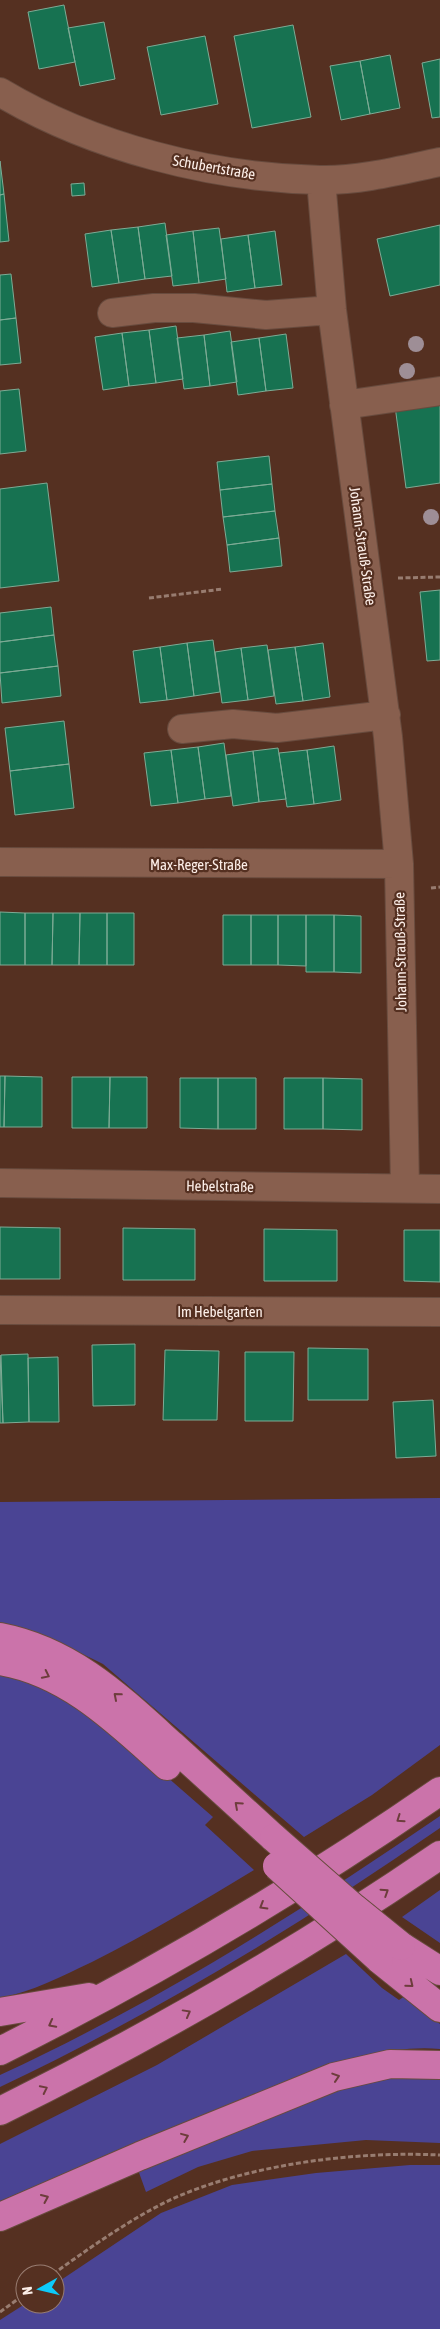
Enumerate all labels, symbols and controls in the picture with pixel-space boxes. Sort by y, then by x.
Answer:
street label: Schubertstraße [171,151,257,183]
street label: Johann-Strauß-Straße [346,486,380,607]
street label: Max-Reger-Straße [150,856,248,873]
street label: Johann-Strauß-Straße [390,892,410,1012]
street label: Hebelstraße [186,1177,254,1195]
street label: Im Hebelgarten [177,1303,263,1320]
one-way arrow [41,1669,50,1679]
one-way arrow [114,1693,123,1702]
one-way arrow [234,1802,243,1811]
one-way arrow [396,1813,406,1822]
one-way arrow [380,1888,389,1898]
one-way arrow [259,1900,268,1910]
one-way arrow [404,1978,413,1987]
one-way arrow [181,2009,190,2019]
one-way arrow [48,2018,57,2028]
one-way arrow [331,2072,339,2082]
one-way arrow [39,2085,48,2096]
one-way arrow [180,2133,189,2144]
one-way arrow [40,2194,49,2205]
north arrow [15,2264,65,2314]
text: N [19,2286,36,2296]

